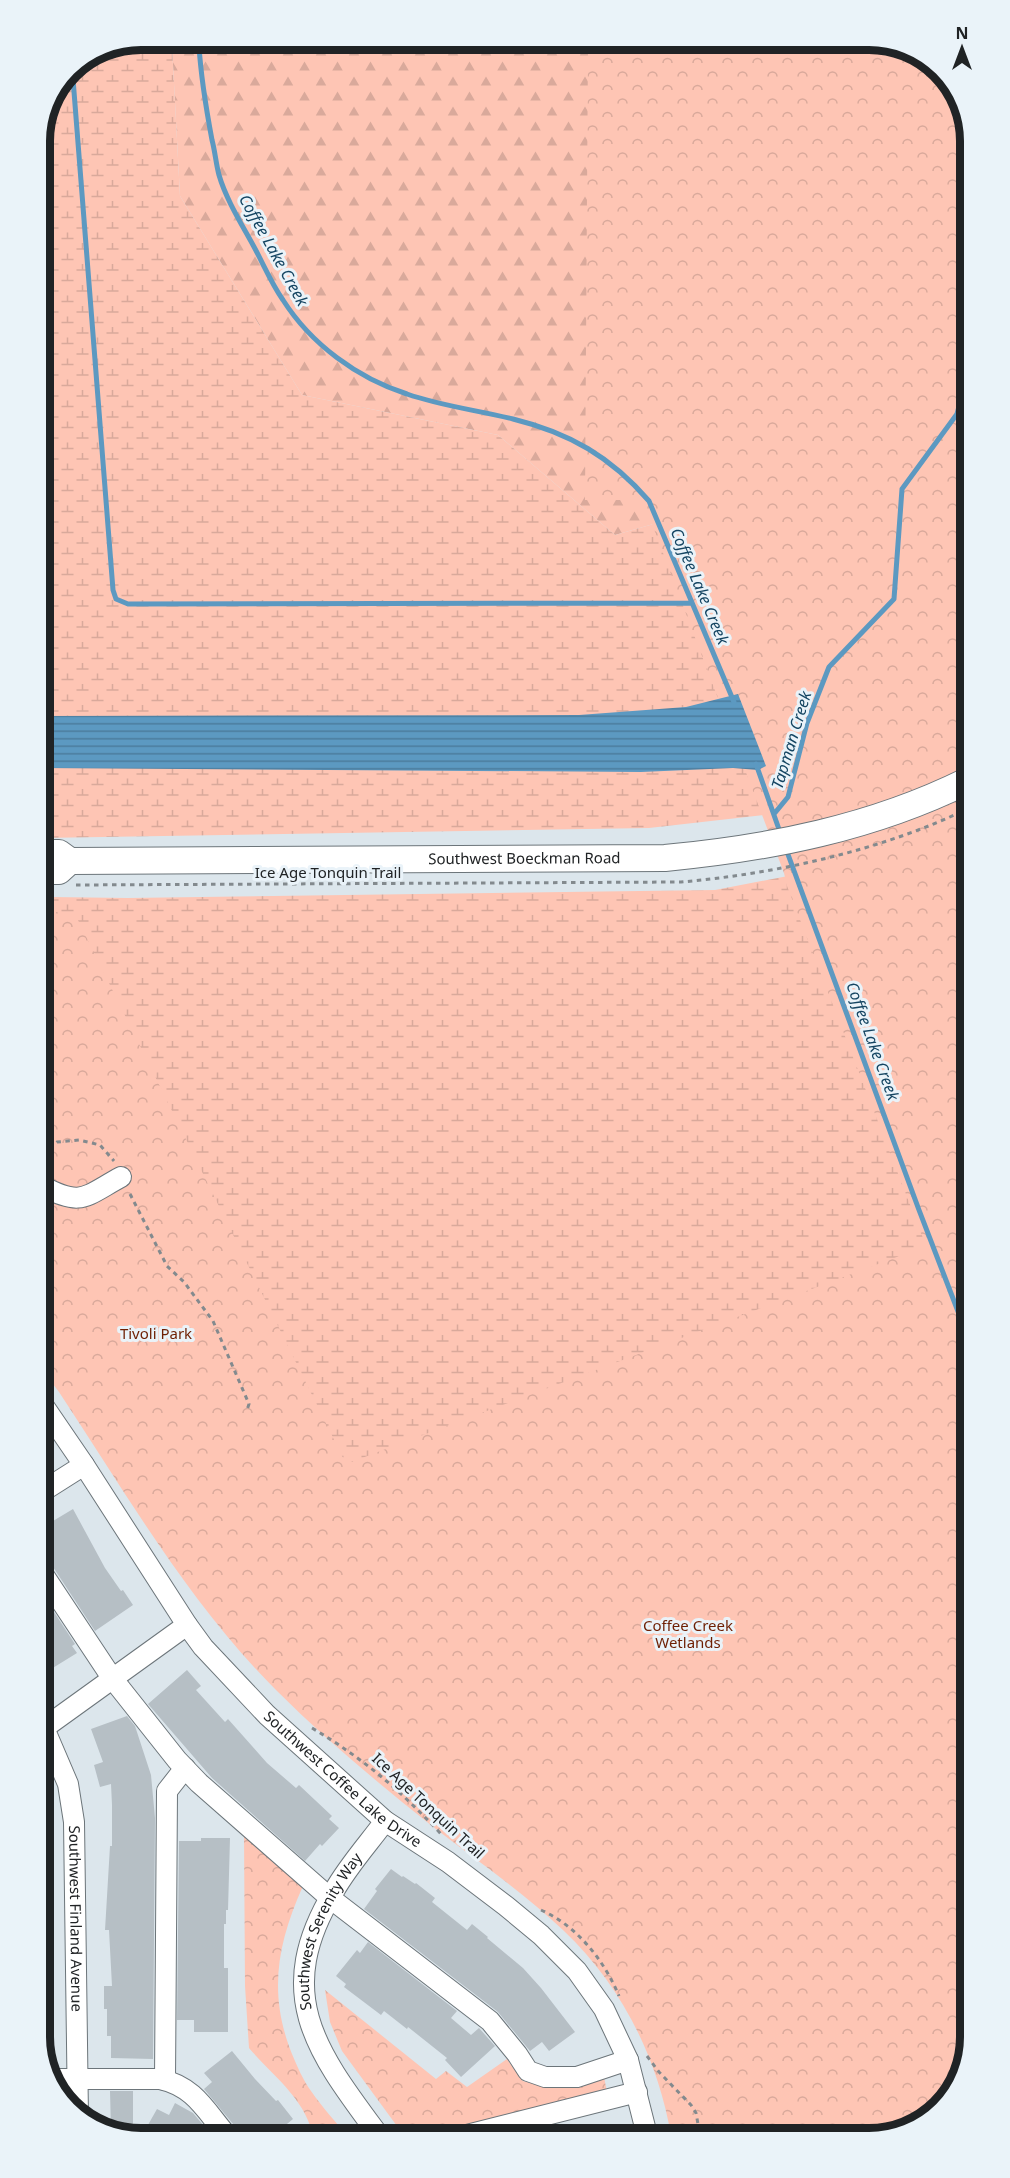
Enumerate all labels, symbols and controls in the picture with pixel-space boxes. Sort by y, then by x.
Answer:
north arrow [932,18,992,78]
text: N [955,22,969,44]
water label: Coffee Lake Creek [234,190,314,311]
water label: Coffee Lake Creek [666,524,735,649]
water label: Tapman Creek [766,687,817,791]
street label: Southwest Boeckman Road [428,847,621,868]
street label: Ice Age Tonquin Trail [255,862,401,882]
water label: Coffee Lake Creek [841,979,905,1104]
park label: Tivoli Park [120,1323,192,1343]
park label: Coffee Creek Wetlands [643,1615,733,1652]
street label: Southwest Coffee Lake Drive [260,1706,426,1851]
street label: Ice Age Tonquin Trail [368,1748,489,1863]
street label: Southwest Finland Avenue [65,1825,88,2012]
street label: Southwest Serenity Way [293,1848,366,2012]

